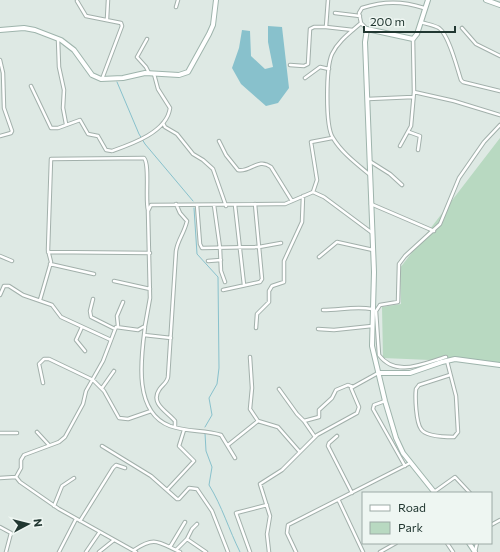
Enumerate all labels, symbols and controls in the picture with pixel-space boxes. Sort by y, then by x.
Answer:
scale bar [364,8,455,34]
text: 200 m [370,14,405,28]
legend [362,492,492,544]
text: Road [398,500,426,514]
north arrow [8,504,48,544]
text: N [31,518,45,528]
text: Park [398,520,424,534]

